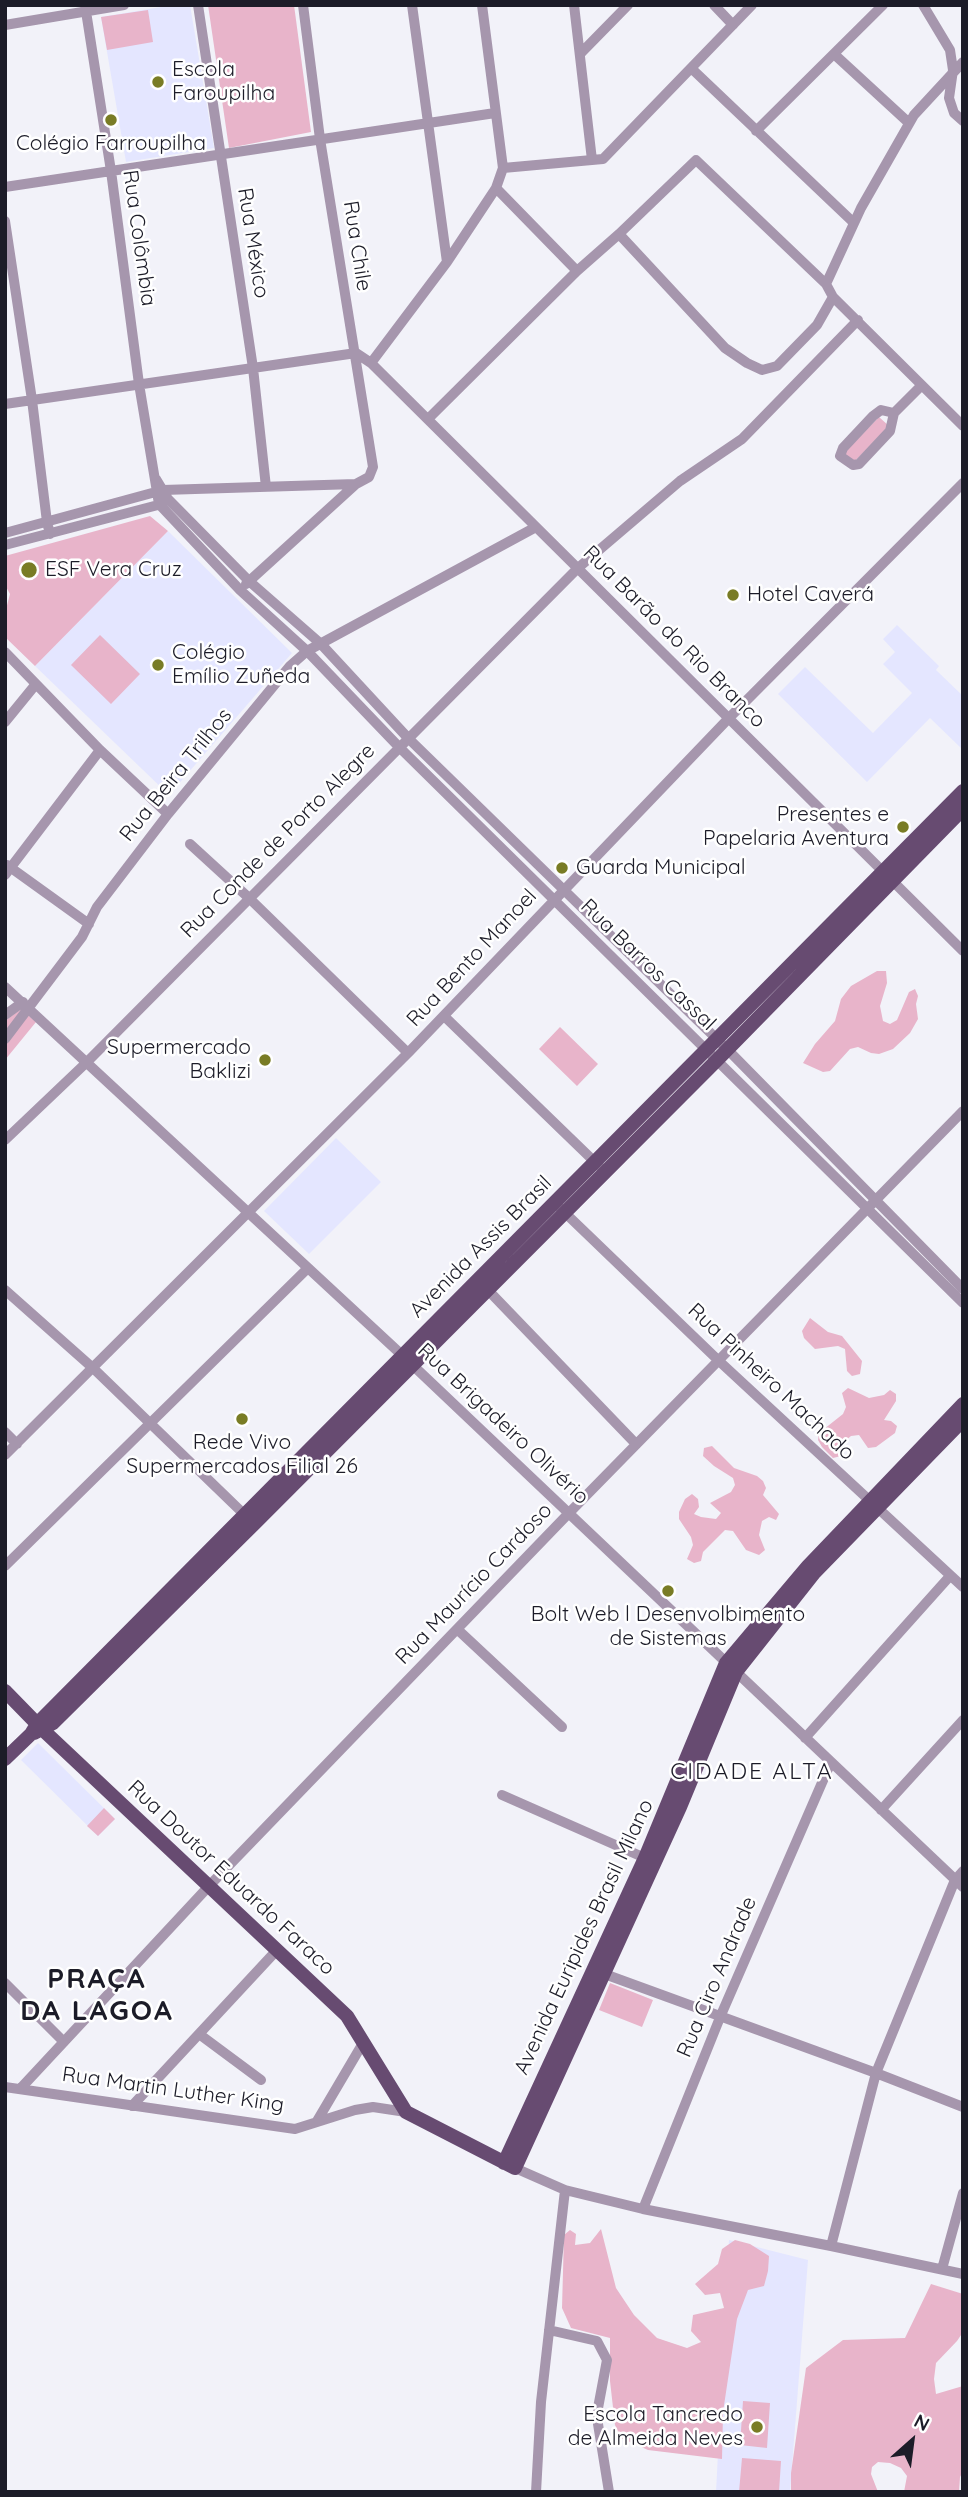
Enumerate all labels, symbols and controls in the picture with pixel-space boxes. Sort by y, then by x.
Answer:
place label: Escola Faroupilha [172,57,275,107]
marker: Escola Faroupilha [150,74,166,90]
marker: Colégio Farroupilha [103,112,119,128]
place label: Colégio Farroupilha [16,131,206,157]
street label: Rua Colômbia [117,168,161,308]
street label: Rua México [232,186,274,300]
street label: Rua Chile [337,199,377,293]
street label: Rua Barão do Rio Branco [578,541,770,733]
place label: ESF Vera Cruz [45,557,182,583]
marker: ESF Vera Cruz [19,560,39,580]
place label: Hotel Caverá [747,582,874,608]
marker: Hotel Caverá [725,587,741,603]
place label: Colégio Emílio Zuñeda [172,640,310,690]
marker: Colégio Emílio Zuñeda [150,657,166,673]
street label: Rua Beira Trilhos [115,703,237,847]
street label: Rua Conde de Porto Alegre [176,739,380,943]
place label: Presentes e Papelaria Aventura [703,802,889,852]
marker: Presentes e Papelaria Aventura [895,819,911,835]
place label: Guarda Municipal [576,855,746,881]
marker: Guarda Municipal [554,860,570,876]
street label: Rua Bento Manoel [402,884,542,1032]
street label: Rua Barros Cassal [575,894,721,1036]
place label: Supermercado Baklizi [107,1035,251,1085]
marker: Supermercado Baklizi [257,1052,273,1068]
street label: Avenida Assis Brasil [405,1171,557,1323]
street label: Rua Pinheiro Machado [682,1298,860,1466]
street label: Rua Brigadeiro Olivério [412,1338,594,1510]
marker: Rede Vivo Supermercados Filial 26 [234,1411,250,1427]
place label: Rede Vivo Supermercados Filial 26 [126,1430,358,1480]
street label: Rua Maurício Cardoso [390,1498,558,1670]
marker: Bolt Web l Desenvolbimento de Sistemas [660,1583,676,1599]
place label: Bolt Web l Desenvolbimento de Sistemas [531,1602,805,1652]
district label: CIDADE ALTA [672,1758,832,1786]
street label: Rua Doutor Eduardo Faraco [122,1775,340,1981]
street label: Avenida Euripides Brasil Milano [509,1795,659,2079]
street label: Rua Ciro Andrade [672,1893,762,2061]
district label: PRAÇA DA LAGOA [21,1963,173,2029]
street label: Rua Martin Luther King [60,2062,286,2118]
place label: Escola Tancredo de Almeida Neves [568,2402,743,2452]
north arrow [877,2406,947,2476]
text: N [910,2409,934,2436]
marker: Escola Tancredo de Almeida Neves [749,2419,765,2435]

